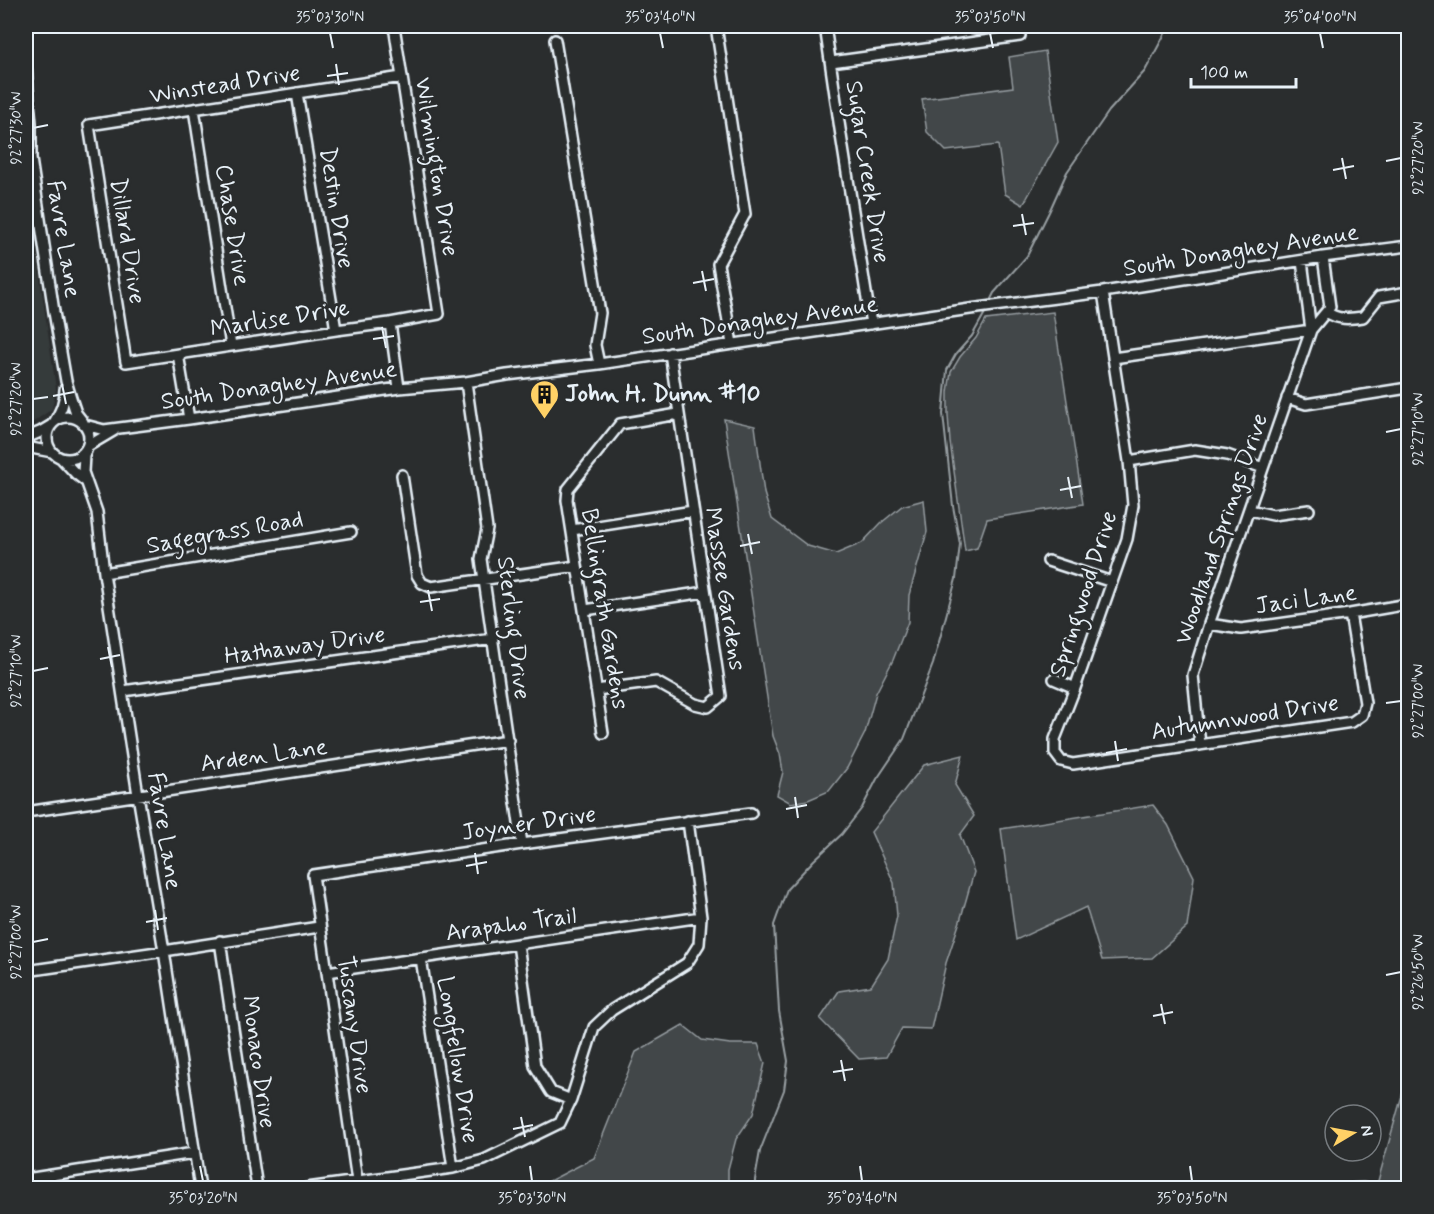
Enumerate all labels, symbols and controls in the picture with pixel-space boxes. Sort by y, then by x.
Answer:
text: 35°03'30"N [296,8,364,28]
text: 35°03'40"N [625,8,695,28]
text: 35°03'50"N [955,8,1025,28]
text: 35°04'00"N [1284,8,1356,28]
scale bar [1191,51,1296,89]
street label: Winstead Drive [147,58,303,112]
text: 100 m [1200,61,1248,85]
street label: Wilmington Drive [404,75,465,259]
street label: Sugar Creek Drive [834,79,897,266]
text: 92°27'30"W [7,92,27,164]
text: 92°27'20"W [1409,121,1429,195]
street label: Destin Drive [311,145,361,271]
street label: Chase Drive [207,162,257,288]
street label: Dillard Drive [102,176,152,306]
street label: Favre Lane [38,178,88,300]
street label: South Donaghey Avenue [1121,217,1361,287]
street label: South Donaghey Avenue [640,289,880,355]
street label: Marlise Drive [208,293,352,345]
street label: South Donaghey Avenue [159,354,399,420]
text: 92°27'20"W [7,362,27,436]
building icon: John H. Dunn #10 [528,378,560,420]
place label: John H. Dunn #10 [565,379,761,410]
text: 92°27'10"W [1409,393,1429,465]
street label: Woodland Springs Drive [1168,409,1276,649]
street label: Sagegrass Road [144,504,306,565]
street label: Massee Gardens [696,505,752,673]
street label: Bellingrath Gardens [570,506,635,713]
street label: Springwood Drive [1043,507,1128,682]
street label: Sterling Drive [486,555,537,702]
street label: Jaci Lane [1253,578,1359,622]
street label: Hathaway Drive [222,619,388,673]
text: 92°27'10"W [7,635,27,707]
text: 92°27'00"W [1409,664,1429,738]
street label: Autumnwood Drive [1149,688,1341,748]
street label: Arden Lane [199,732,330,780]
street label: Favre Lane [139,770,189,892]
street label: Joyner Drive [460,799,598,849]
street label: Arapaho Trail [444,900,578,950]
text: 92°27'00"W [7,905,27,979]
text: 92°26'50"W [1409,934,1429,1010]
street label: Tuscany Drive [329,954,379,1096]
street label: Longfellow Drive [427,974,485,1146]
street label: Monaco Drive [233,994,283,1130]
north arrow [1323,1103,1383,1163]
text: N [1355,1124,1378,1138]
text: 35°03'20"N [168,1189,238,1209]
text: 35°03'30"N [498,1189,566,1209]
text: 35°03'40"N [827,1189,897,1209]
text: 35°03'50"N [1157,1189,1227,1209]

